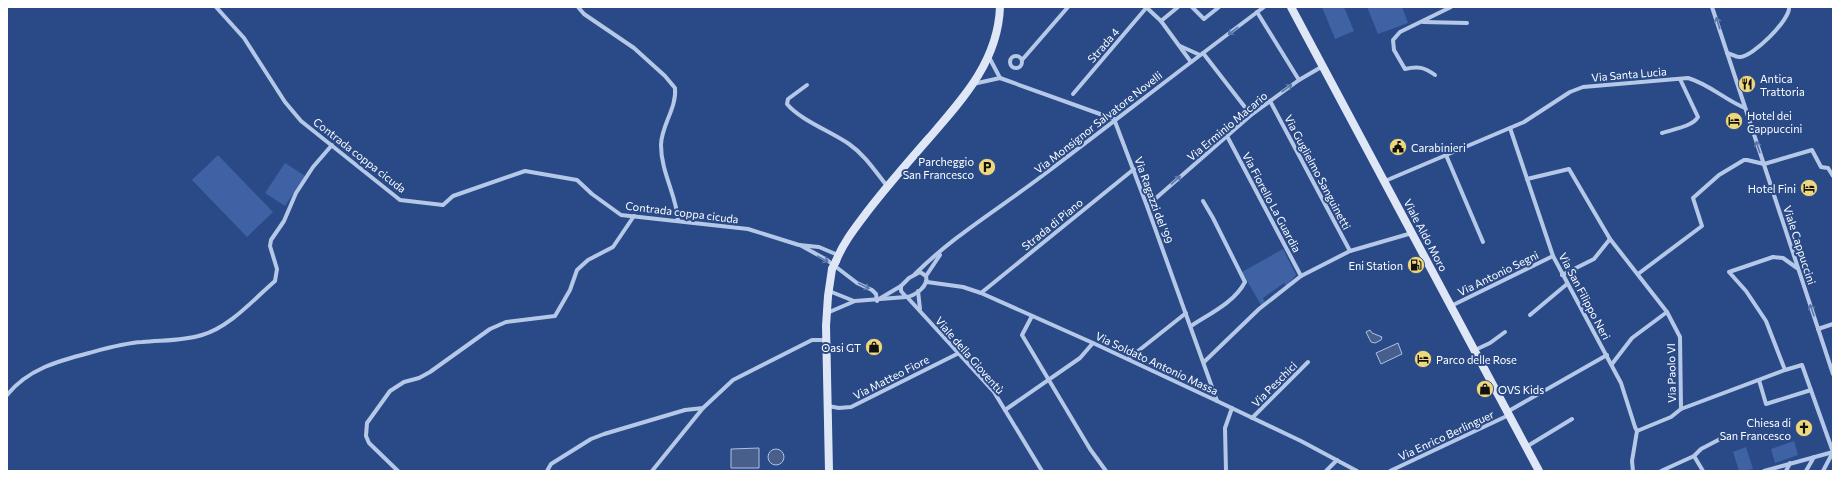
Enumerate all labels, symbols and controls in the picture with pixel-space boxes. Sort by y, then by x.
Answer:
one-way arrow [1713,17,1721,29]
street label: Strada 4 [1084,25,1122,65]
one-way arrow [1227,26,1238,35]
street label: Via Santa Lucia [1591,64,1667,84]
street label: Via Monsignor Salvatore Novelli [1032,68,1165,176]
place label: Antica Trattoria [1760,72,1805,98]
restaurant icon: Antica Trattoria [1737,74,1757,94]
one-way arrow [1281,84,1292,92]
street label: Via Erminio Macario [1184,88,1270,163]
place label: Hotel dei Cappuccini [1747,109,1802,135]
hotel icon: Hotel dei Cappuccini [1724,111,1744,131]
street label: Via Guglielmo Sanguinetti [1282,112,1354,232]
street label: Contrada coppa cicuda [311,115,409,195]
public building icon: Carabinieri [1388,137,1408,157]
one-way arrow [1754,140,1761,153]
place label: Carabinieri [1411,141,1466,154]
street label: Via Fiorello La Guardia [1240,150,1304,254]
place label: Parcheggio San Francesco [903,155,974,181]
street label: Via Ragazzi del '99 [1132,155,1176,246]
parking icon: Parcheggio San Francesco [977,157,997,177]
one-way arrow [1171,176,1182,185]
hotel icon: Hotel Fini [1799,178,1819,198]
place label: Hotel Fini [1748,182,1796,195]
street label: Strada di Piano [1019,195,1085,253]
street label: Viale Aldo Moro [1401,197,1451,274]
street label: Contrada coppa cicuda [625,199,739,225]
street label: Viale Cappuccini [1781,204,1819,286]
street label: Via Antonio Segni [1455,248,1541,298]
street label: Via San Filippo Neri [1557,250,1613,342]
one-way arrow [817,255,829,263]
fuel station icon: Eni Station [1406,255,1426,275]
place label: Eni Station [1348,259,1403,272]
one-way arrow [858,283,870,290]
one-way arrow [1807,304,1815,316]
street label: Viale della Gioventù [933,314,1007,396]
street label: Via Soldato Antonio Massa [1094,329,1220,397]
shop icon: Oasi GT [864,337,884,357]
place label: Oasi GT [821,341,861,354]
street label: Via Paolo VI [1664,343,1678,403]
hotel icon: Parco delle Rose [1413,349,1433,369]
street label: Via Matteo Fiore [851,352,931,402]
place label: Parco delle Rose [1436,353,1517,366]
street label: Via Peschici [1249,359,1299,409]
shop icon: OVS Kids [1475,379,1495,399]
place label: OVS Kids [1498,383,1544,396]
street label: Via Enrico Berlinguer [1396,407,1496,463]
place label: Chiesa di San Francesco [1720,416,1791,442]
church icon: Chiesa di San Francesco [1794,418,1814,438]

